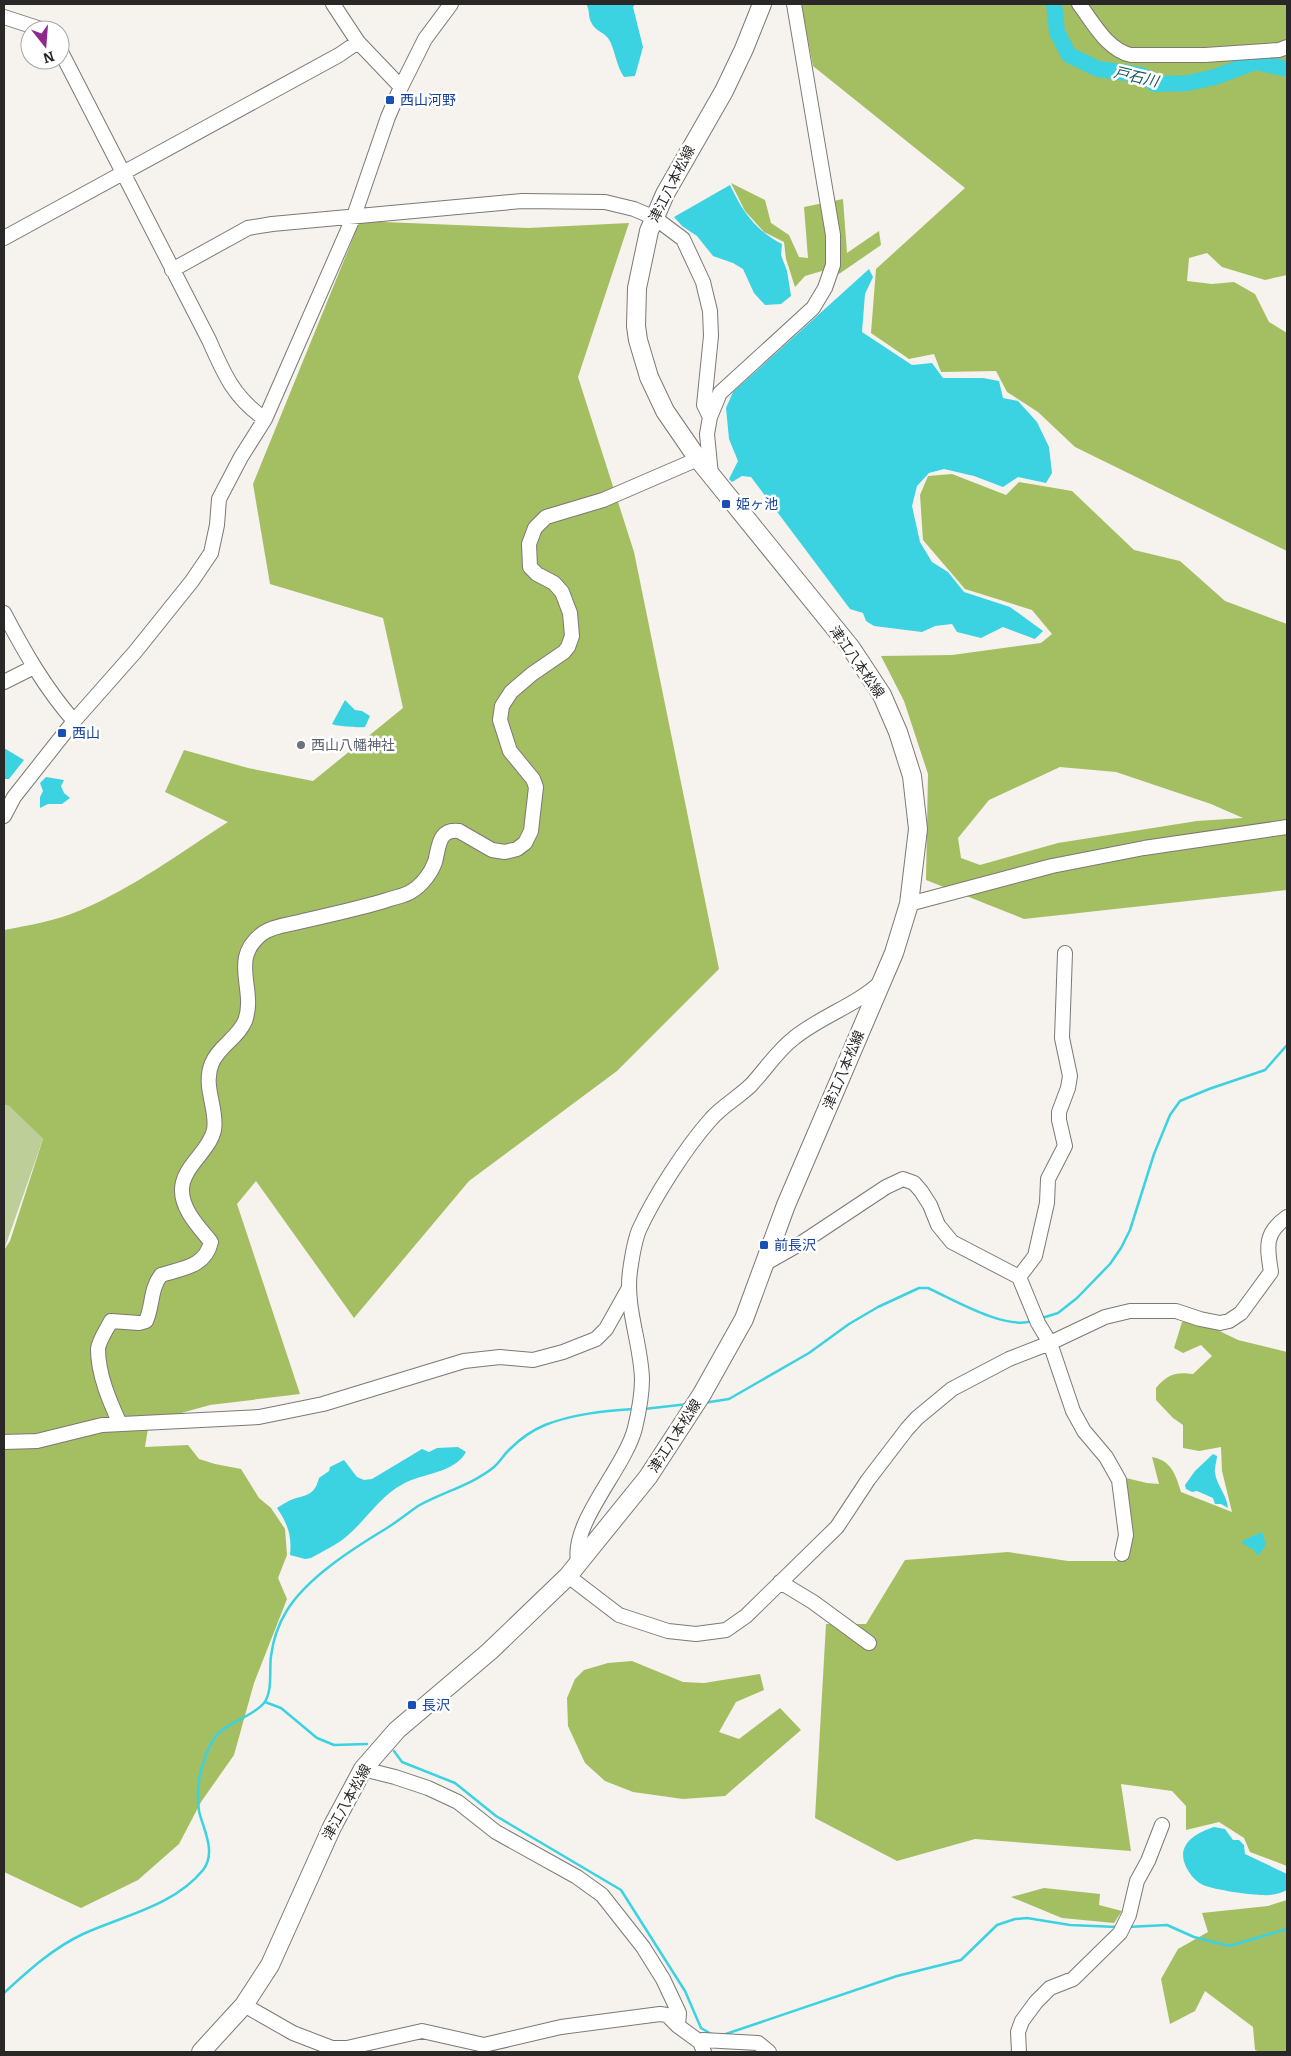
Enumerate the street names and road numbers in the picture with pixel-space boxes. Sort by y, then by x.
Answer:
street label: 津江八本松線 [645,143,699,225]
street label: 津江八本松線 [826,623,888,701]
street label: 津江八本松線 [820,1028,868,1112]
street label: 津江八本松線 [645,1396,705,1476]
street label: 津江八本松線 [319,1761,375,1843]

